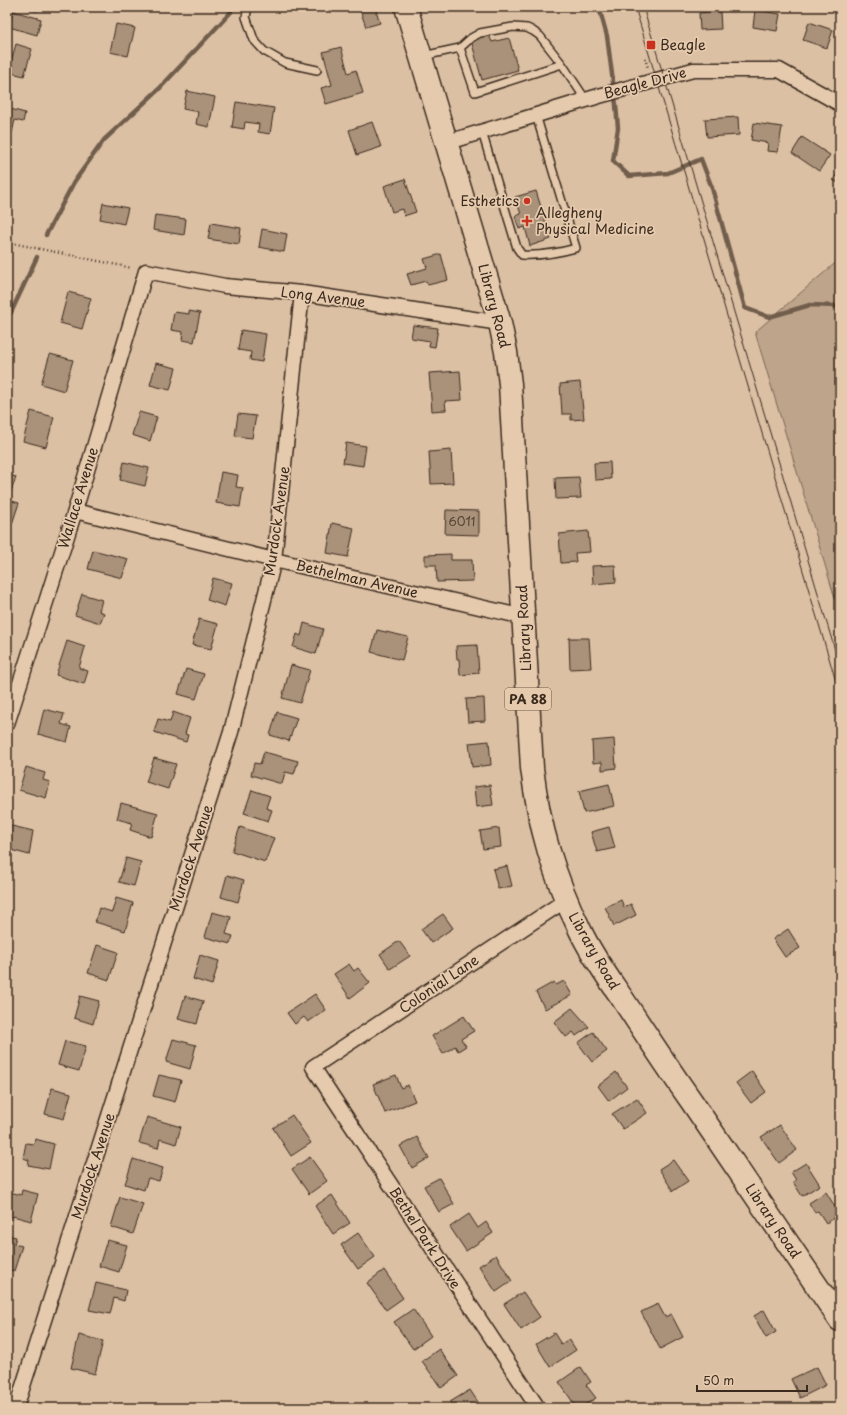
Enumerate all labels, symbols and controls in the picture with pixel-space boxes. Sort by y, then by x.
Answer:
place label: Beagle [660,34,706,55]
marker: Beagle [645,39,657,51]
street label: Beagle Drive [601,61,688,104]
place label: Esthetics [460,190,519,211]
marker: Esthetics [522,196,532,206]
place label: Allegheny Physical Medicine [536,202,655,239]
marker: Allegheny Physical Medicine [521,215,533,227]
street label: Library Road [473,261,516,350]
street label: Long Avenue [280,281,367,312]
street label: Wallace Avenue [52,444,103,551]
street label: Murdock Avenue [258,464,295,577]
house number: 6011 [448,512,476,530]
street label: Bethelman Avenue [294,554,421,603]
street label: Library Road [511,584,536,672]
road number: PA 88 [505,688,551,710]
street label: Murdock Avenue [163,802,218,914]
street label: Library Road [564,908,625,993]
street label: Colonial Lane [395,949,483,1018]
street label: Murdock Avenue [65,1110,120,1222]
street label: Library Road [741,1179,806,1262]
street label: Bethel Park Drive [385,1183,466,1293]
scale bar [697,1367,807,1393]
text: 50 m [703,1371,734,1389]

